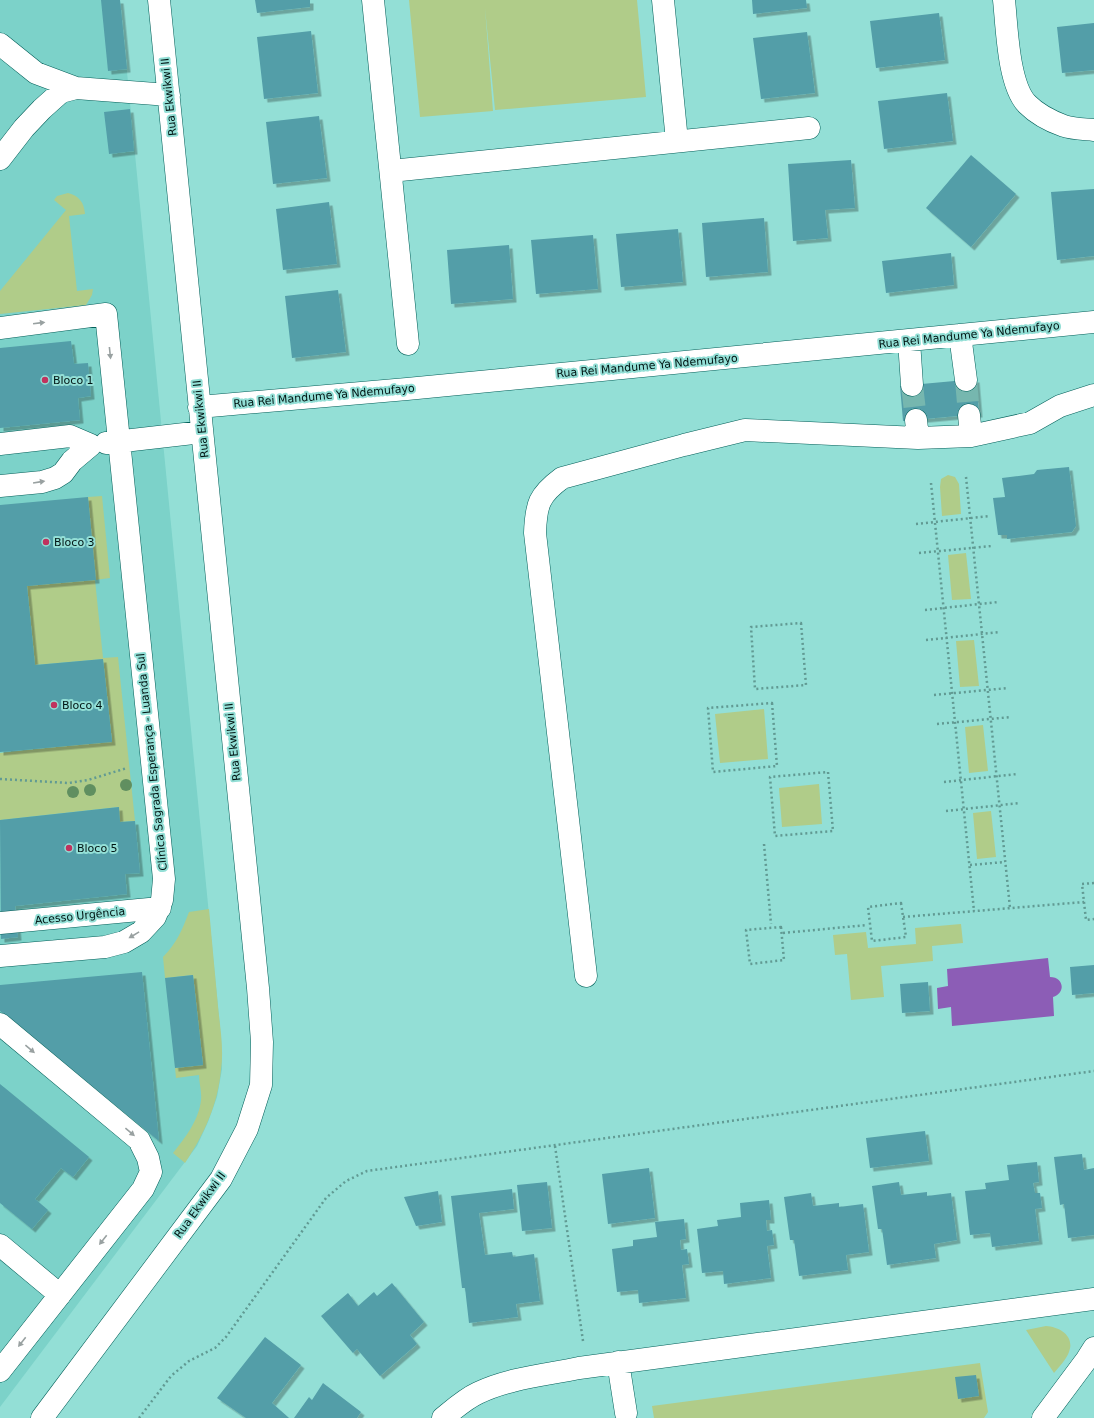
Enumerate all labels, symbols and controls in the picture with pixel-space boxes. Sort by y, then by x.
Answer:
street label: Rua Ekwikwi II [158,57,180,137]
street label: Rua Rei Mandume Ya Ndemufayo [878,319,1060,351]
one-way arrow [33,320,45,326]
one-way arrow [107,347,114,359]
street label: Rua Rei Mandume Ya Ndemufayo [556,352,738,380]
place label: Bloco 1 [53,374,94,387]
marker: Bloco 1 [40,375,50,385]
street label: Rua Ekwikwi II [190,379,212,459]
street label: Rua Rei Mandume Ya Ndemufayo [233,382,415,410]
one-way arrow [33,479,45,485]
place label: Bloco 3 [54,536,95,549]
marker: Bloco 3 [41,537,51,547]
street label: Clínica Sagrada Esperança - Luanda Sul [134,653,170,871]
place label: Bloco 4 [62,699,103,712]
marker: Bloco 4 [49,700,59,710]
street label: Rua Ekwikwi II [222,702,244,782]
place label: Bloco 5 [77,842,118,855]
marker: Bloco 5 [64,843,74,853]
street label: Acesso Urgência [34,905,126,927]
one-way arrow [128,932,140,939]
one-way arrow [25,1045,35,1054]
one-way arrow [125,1128,135,1137]
street label: Rua Ekwikwi II [172,1170,228,1240]
one-way arrow [98,1235,107,1246]
one-way arrow [18,1337,27,1348]

